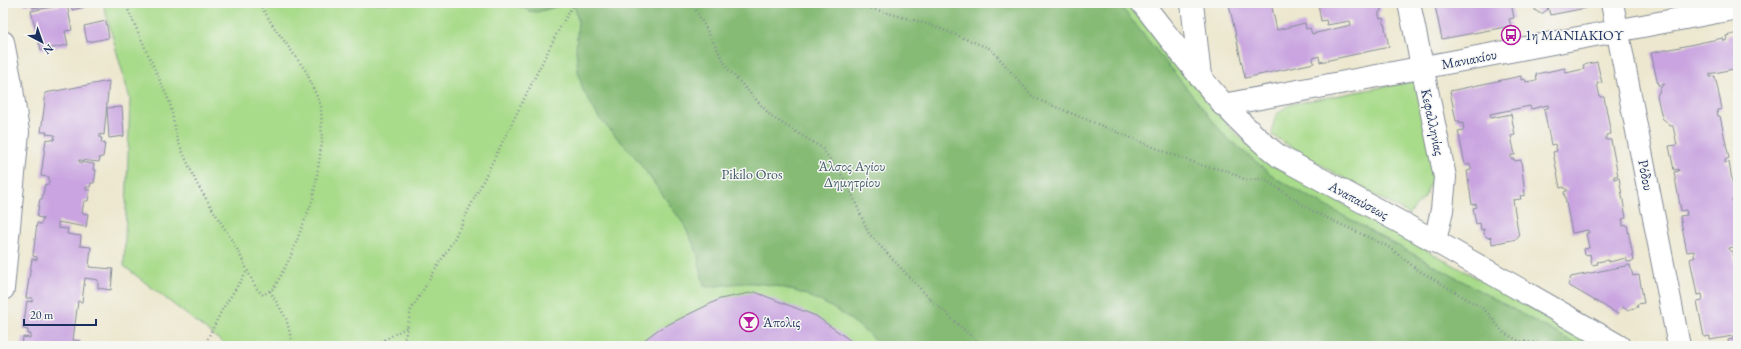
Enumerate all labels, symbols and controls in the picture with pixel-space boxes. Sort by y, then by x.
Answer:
north arrow [22,22,62,62]
bus stop icon: 1η ΜΑΝΙΑΚΙΟΥ [1500,24,1522,46]
place label: 1η ΜΑΝΙΑΚΙΟΥ [1525,26,1625,44]
text: N [41,41,57,58]
street label: Μανιακίου [1440,45,1498,73]
street label: Κεφαλληνίας [1417,87,1449,157]
park label: Άλσος Αγίου Δημητρίου [818,157,885,191]
street label: Ρόδου [1634,158,1658,192]
park label: Pikilo Oros [721,165,783,183]
street label: Αναπαύσεως [1325,176,1392,223]
scale bar [24,301,96,327]
text: 20 m [30,307,54,323]
bar icon: Άπολις [738,311,760,333]
place label: Άπολις [762,313,800,331]

